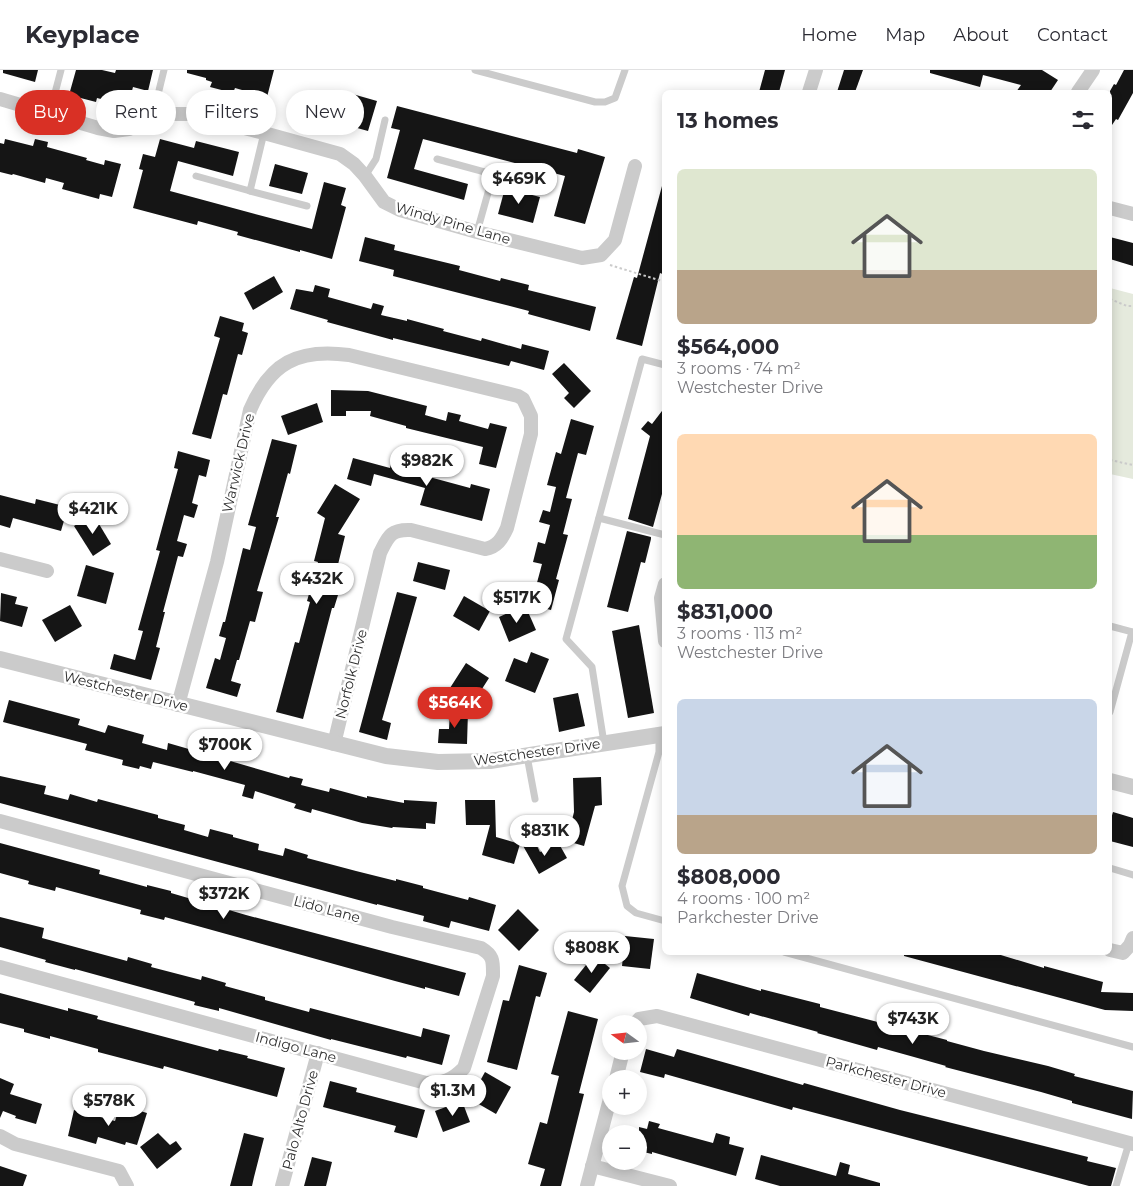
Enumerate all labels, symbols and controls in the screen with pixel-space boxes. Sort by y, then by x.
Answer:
text: Keyplace [25,20,140,49]
text: Home [801,24,857,46]
text: Map [885,24,925,46]
text: About [953,24,1009,46]
text: Contact [1037,24,1108,46]
chip: Buy [15,90,86,135]
chip: Rent [96,90,176,135]
chip: Filters [186,90,276,135]
chip: New [286,90,364,135]
icon: filters [1069,106,1097,134]
text: 13 homes [677,108,778,133]
pin: $469K [484,162,554,205]
text: $469K [492,169,546,188]
street label: Windy Pine Lane [393,198,513,248]
icon: home [842,201,932,291]
text: $564,000 [677,334,779,359]
text: 3 rooms · 74 m² [677,359,801,378]
text: Westchester Drive [677,378,823,397]
street label: Warwick Drive [218,412,258,514]
pin: $982K [392,444,462,487]
text: $982K [401,451,453,470]
icon: home [842,466,932,556]
pin: $421K [58,492,128,535]
text: $421K [69,499,117,518]
pin: $432K [282,562,352,605]
text: $432K [291,569,343,588]
pin: $517K [482,582,552,624]
text: $517K [493,588,541,607]
text: $831,000 [677,599,773,624]
text: 3 rooms · 113 m² [677,624,802,643]
street label: Norfolk Drive [331,627,371,721]
text: Westchester Drive [677,643,823,662]
street label: Westchester Drive [62,667,190,715]
pin: $564K [420,686,490,729]
text: $564K [429,693,481,712]
pin: $700K [190,728,260,771]
icon: home [842,731,932,821]
street label: Westchester Drive [472,734,602,770]
text: $700K [198,735,252,754]
pin: $831K [510,814,580,857]
text: $831K [521,821,569,840]
text: $808,000 [677,864,781,889]
pin: $372K [189,878,259,920]
text: $372K [199,884,249,903]
text: 4 rooms · 100 m² [677,889,810,908]
street label: Lido Lane [292,891,362,927]
text: Parkchester Drive [677,908,819,927]
pin: $808K [557,932,627,974]
text: $808K [565,938,619,957]
pin: $743K [878,1002,948,1045]
text: $743K [887,1009,939,1028]
north arrow [602,1015,648,1060]
map controls [602,1015,647,1170]
street label: Indigo Lane [253,1028,339,1066]
street label: Parkchester Drive [824,1052,948,1102]
street label: Palo Alto Drive [278,1068,322,1172]
button: + [602,1070,647,1115]
pin: $1.3M [418,1074,488,1117]
text: $1.3M [430,1081,476,1100]
pin: $578K [74,1084,144,1127]
text: $578K [83,1091,135,1110]
button: − [602,1125,647,1170]

